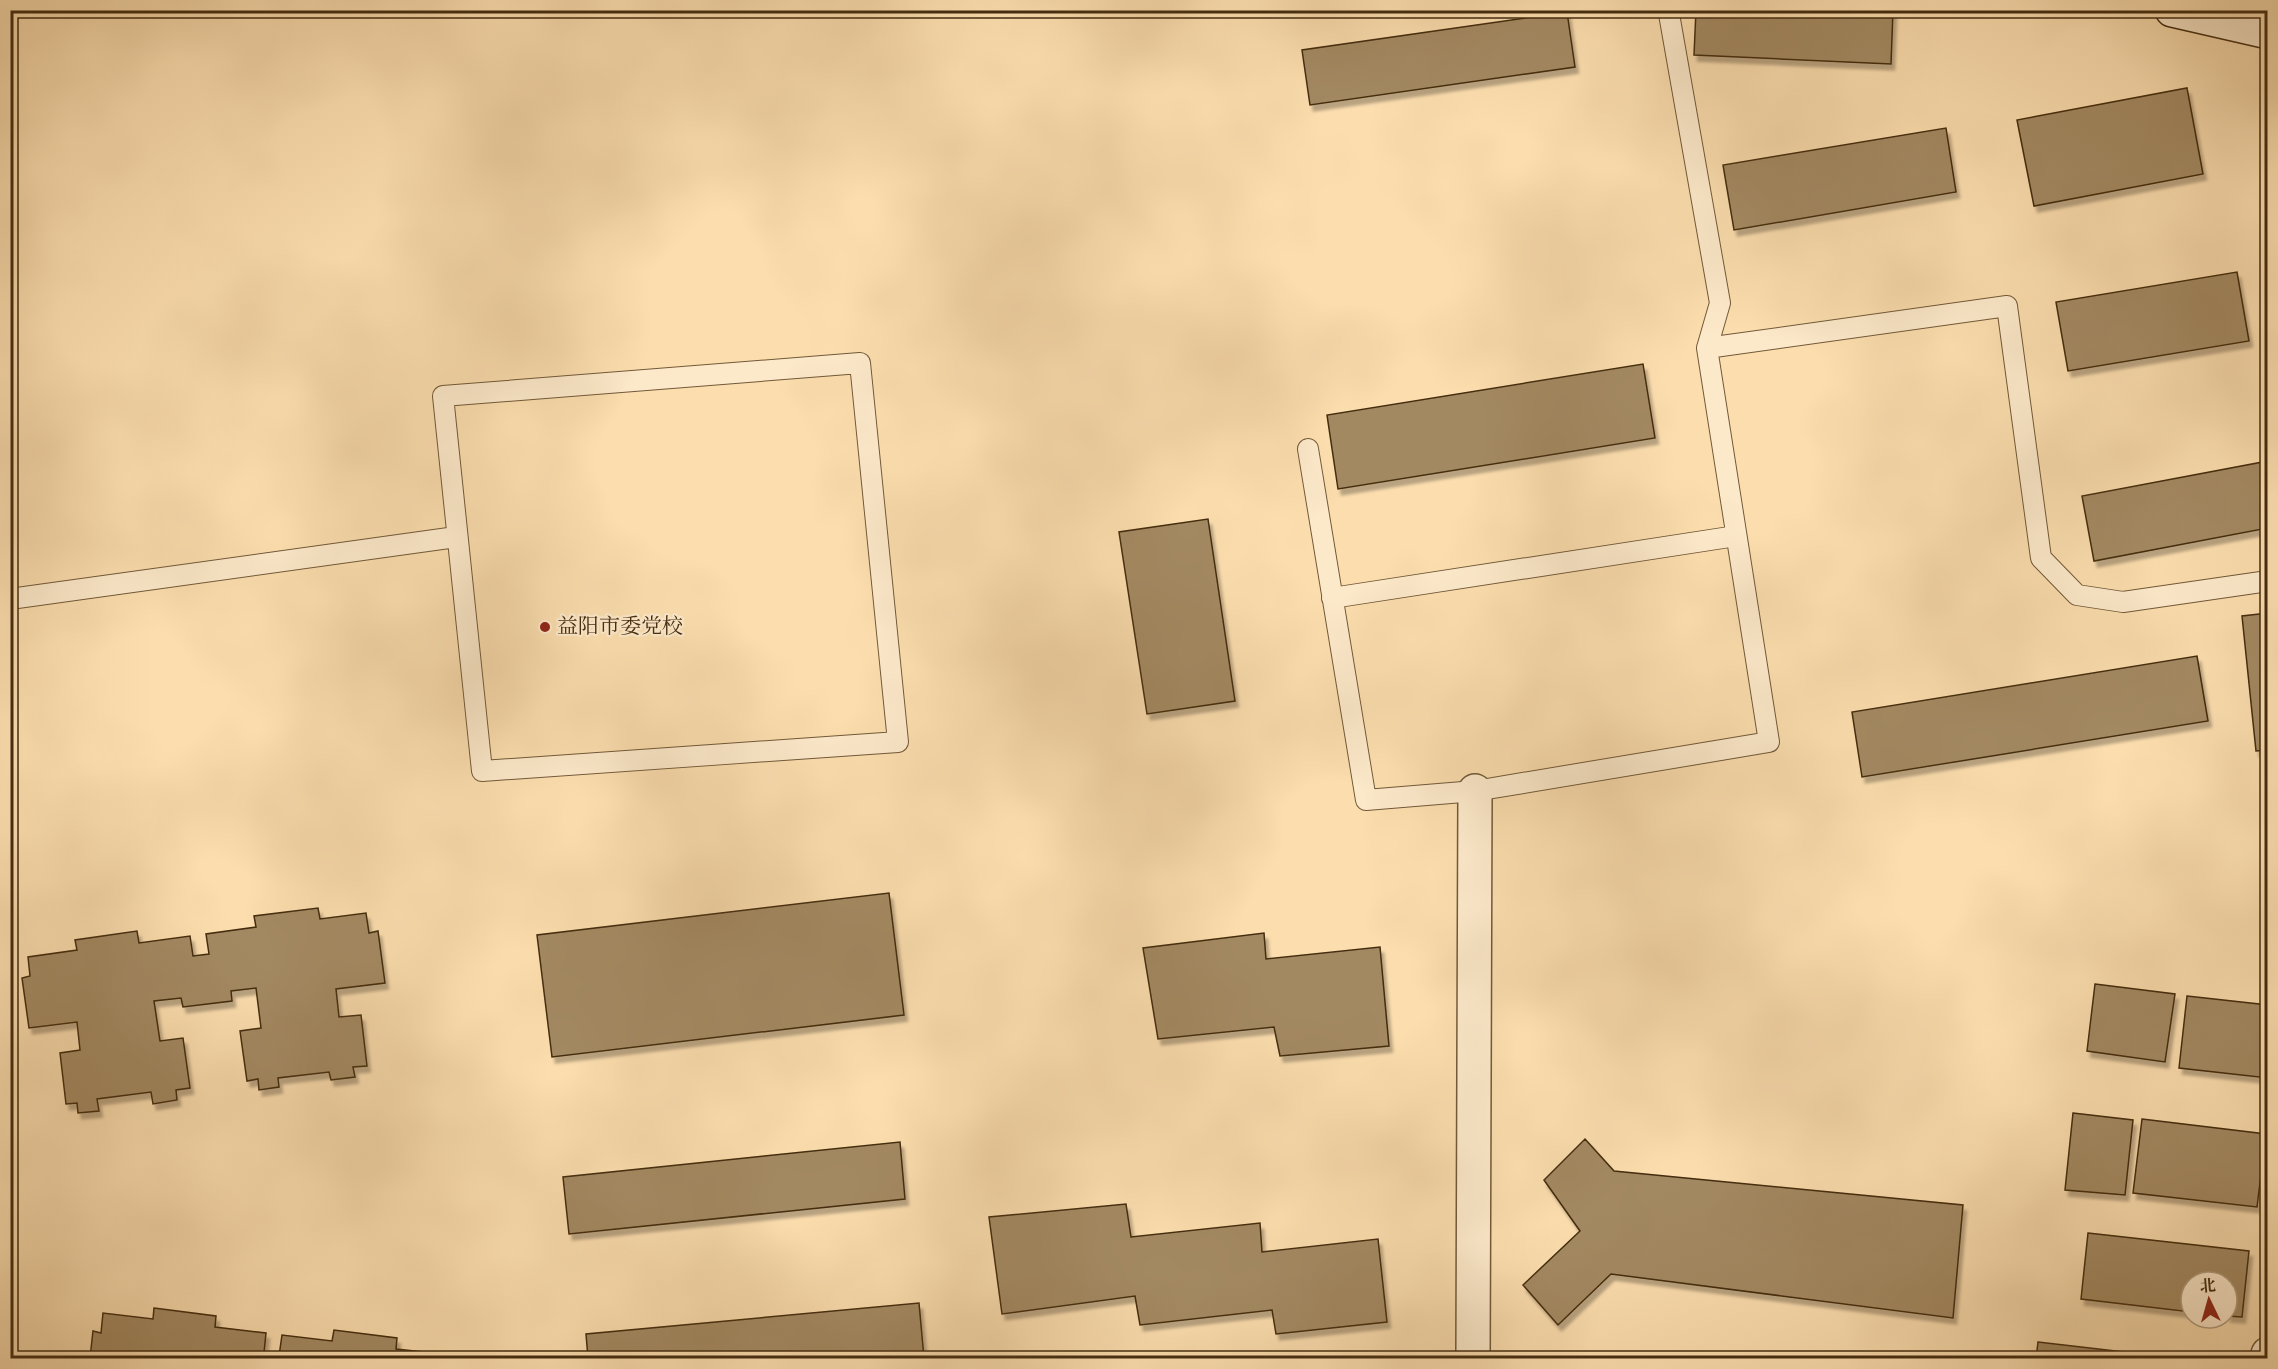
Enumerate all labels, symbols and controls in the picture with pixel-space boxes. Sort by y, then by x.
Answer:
place label: 益阳市委党校 [557,613,683,642]
marker: 益阳市委党校 [538,620,552,634]
north arrow [2179,1270,2239,1330]
text: 北 [2199,1275,2217,1299]

